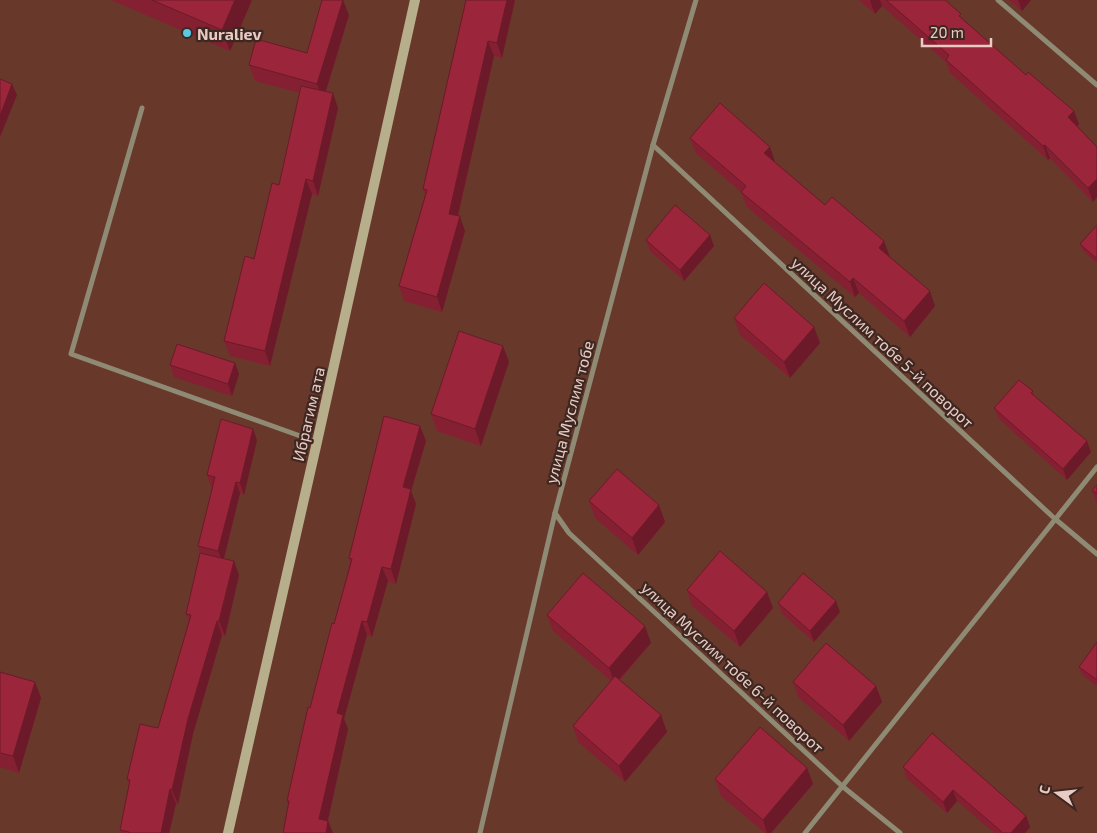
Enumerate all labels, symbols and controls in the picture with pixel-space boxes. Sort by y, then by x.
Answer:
scale bar [922,15,991,47]
text: 20 m [930,23,964,41]
place label: Nuraliev [197,24,262,43]
marker: Nuraliev [181,27,193,39]
street label: улица Муслим тобе 5-й поворот [787,253,978,432]
street label: улица Муслим тобе [541,338,598,486]
street label: Ибрагим ата [288,365,328,463]
street label: улица Муслим тобе 6-й поворот [637,577,828,757]
north arrow [1032,768,1082,818]
text: С [1035,783,1053,796]

